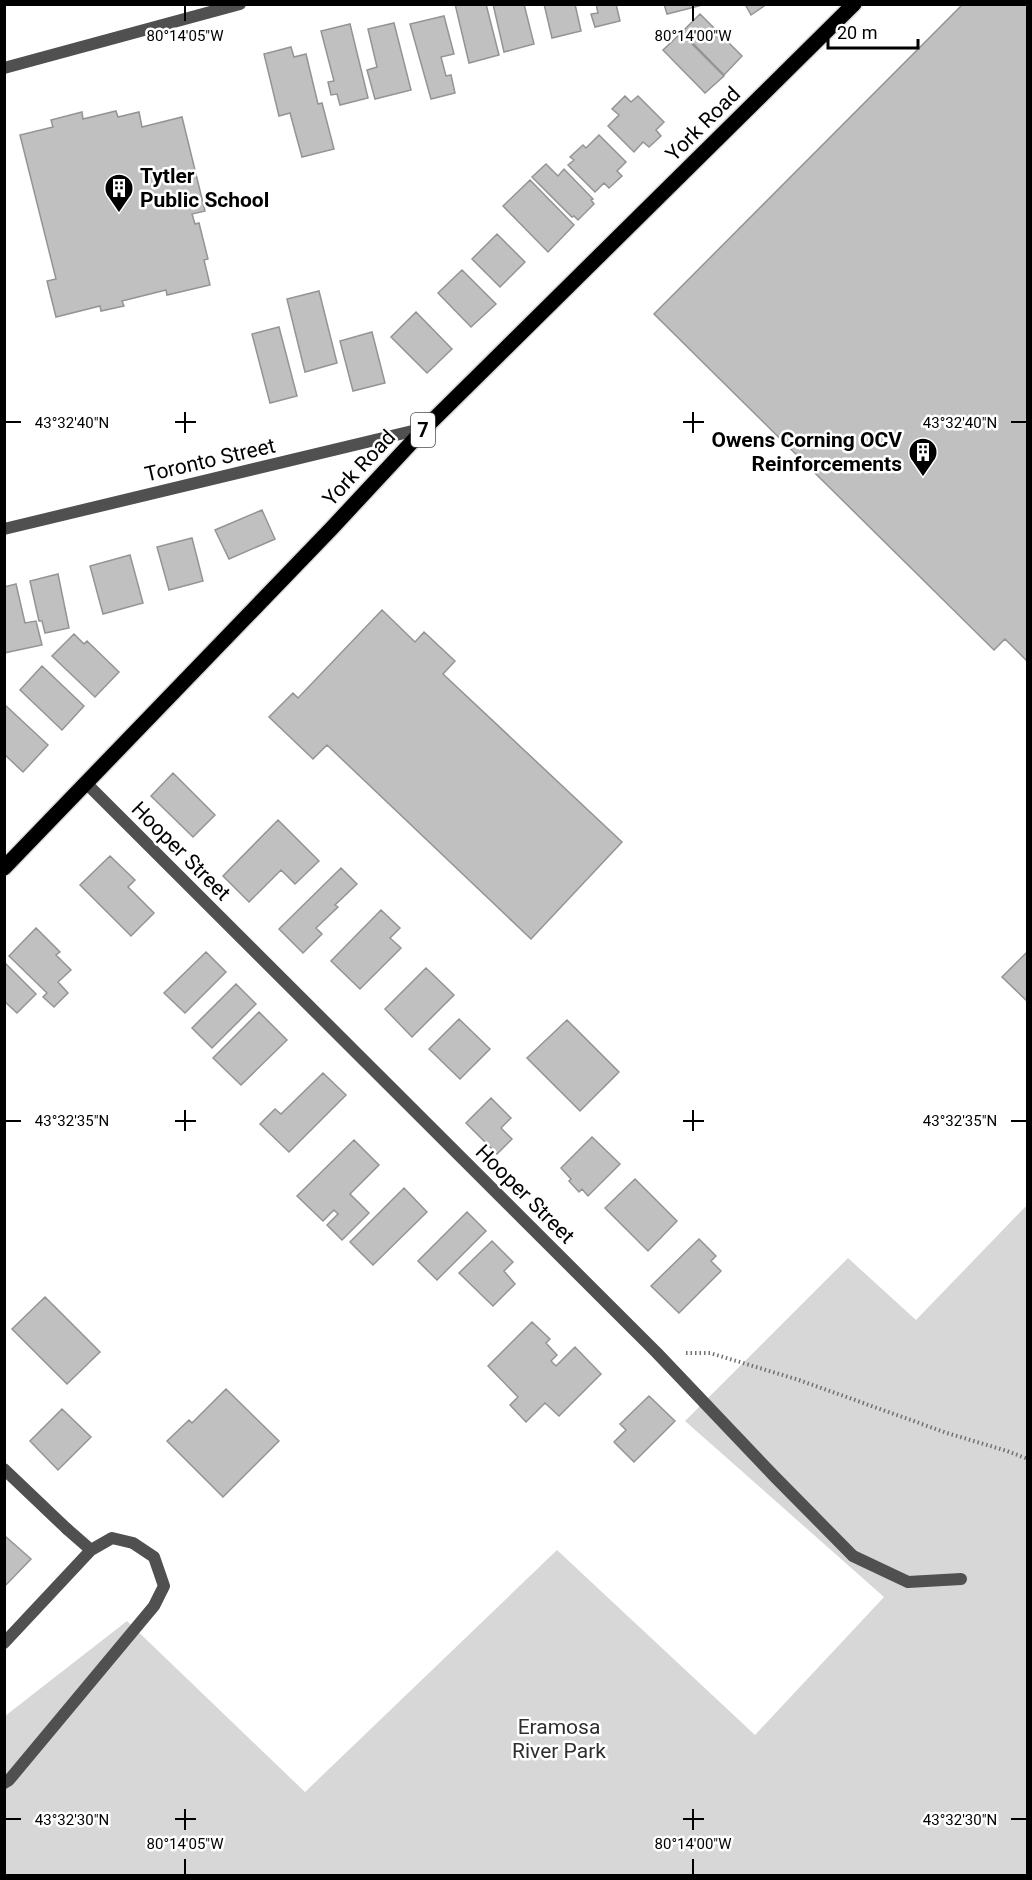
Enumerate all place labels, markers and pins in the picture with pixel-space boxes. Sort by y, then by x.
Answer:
place label: Tytler Public School [140,164,269,212]
building icon: Tytler Public School [103,172,135,214]
place label: Owens Corning OCV Reinforcements [711,428,902,476]
building icon: Owens Corning OCV Reinforcements [907,436,939,478]

